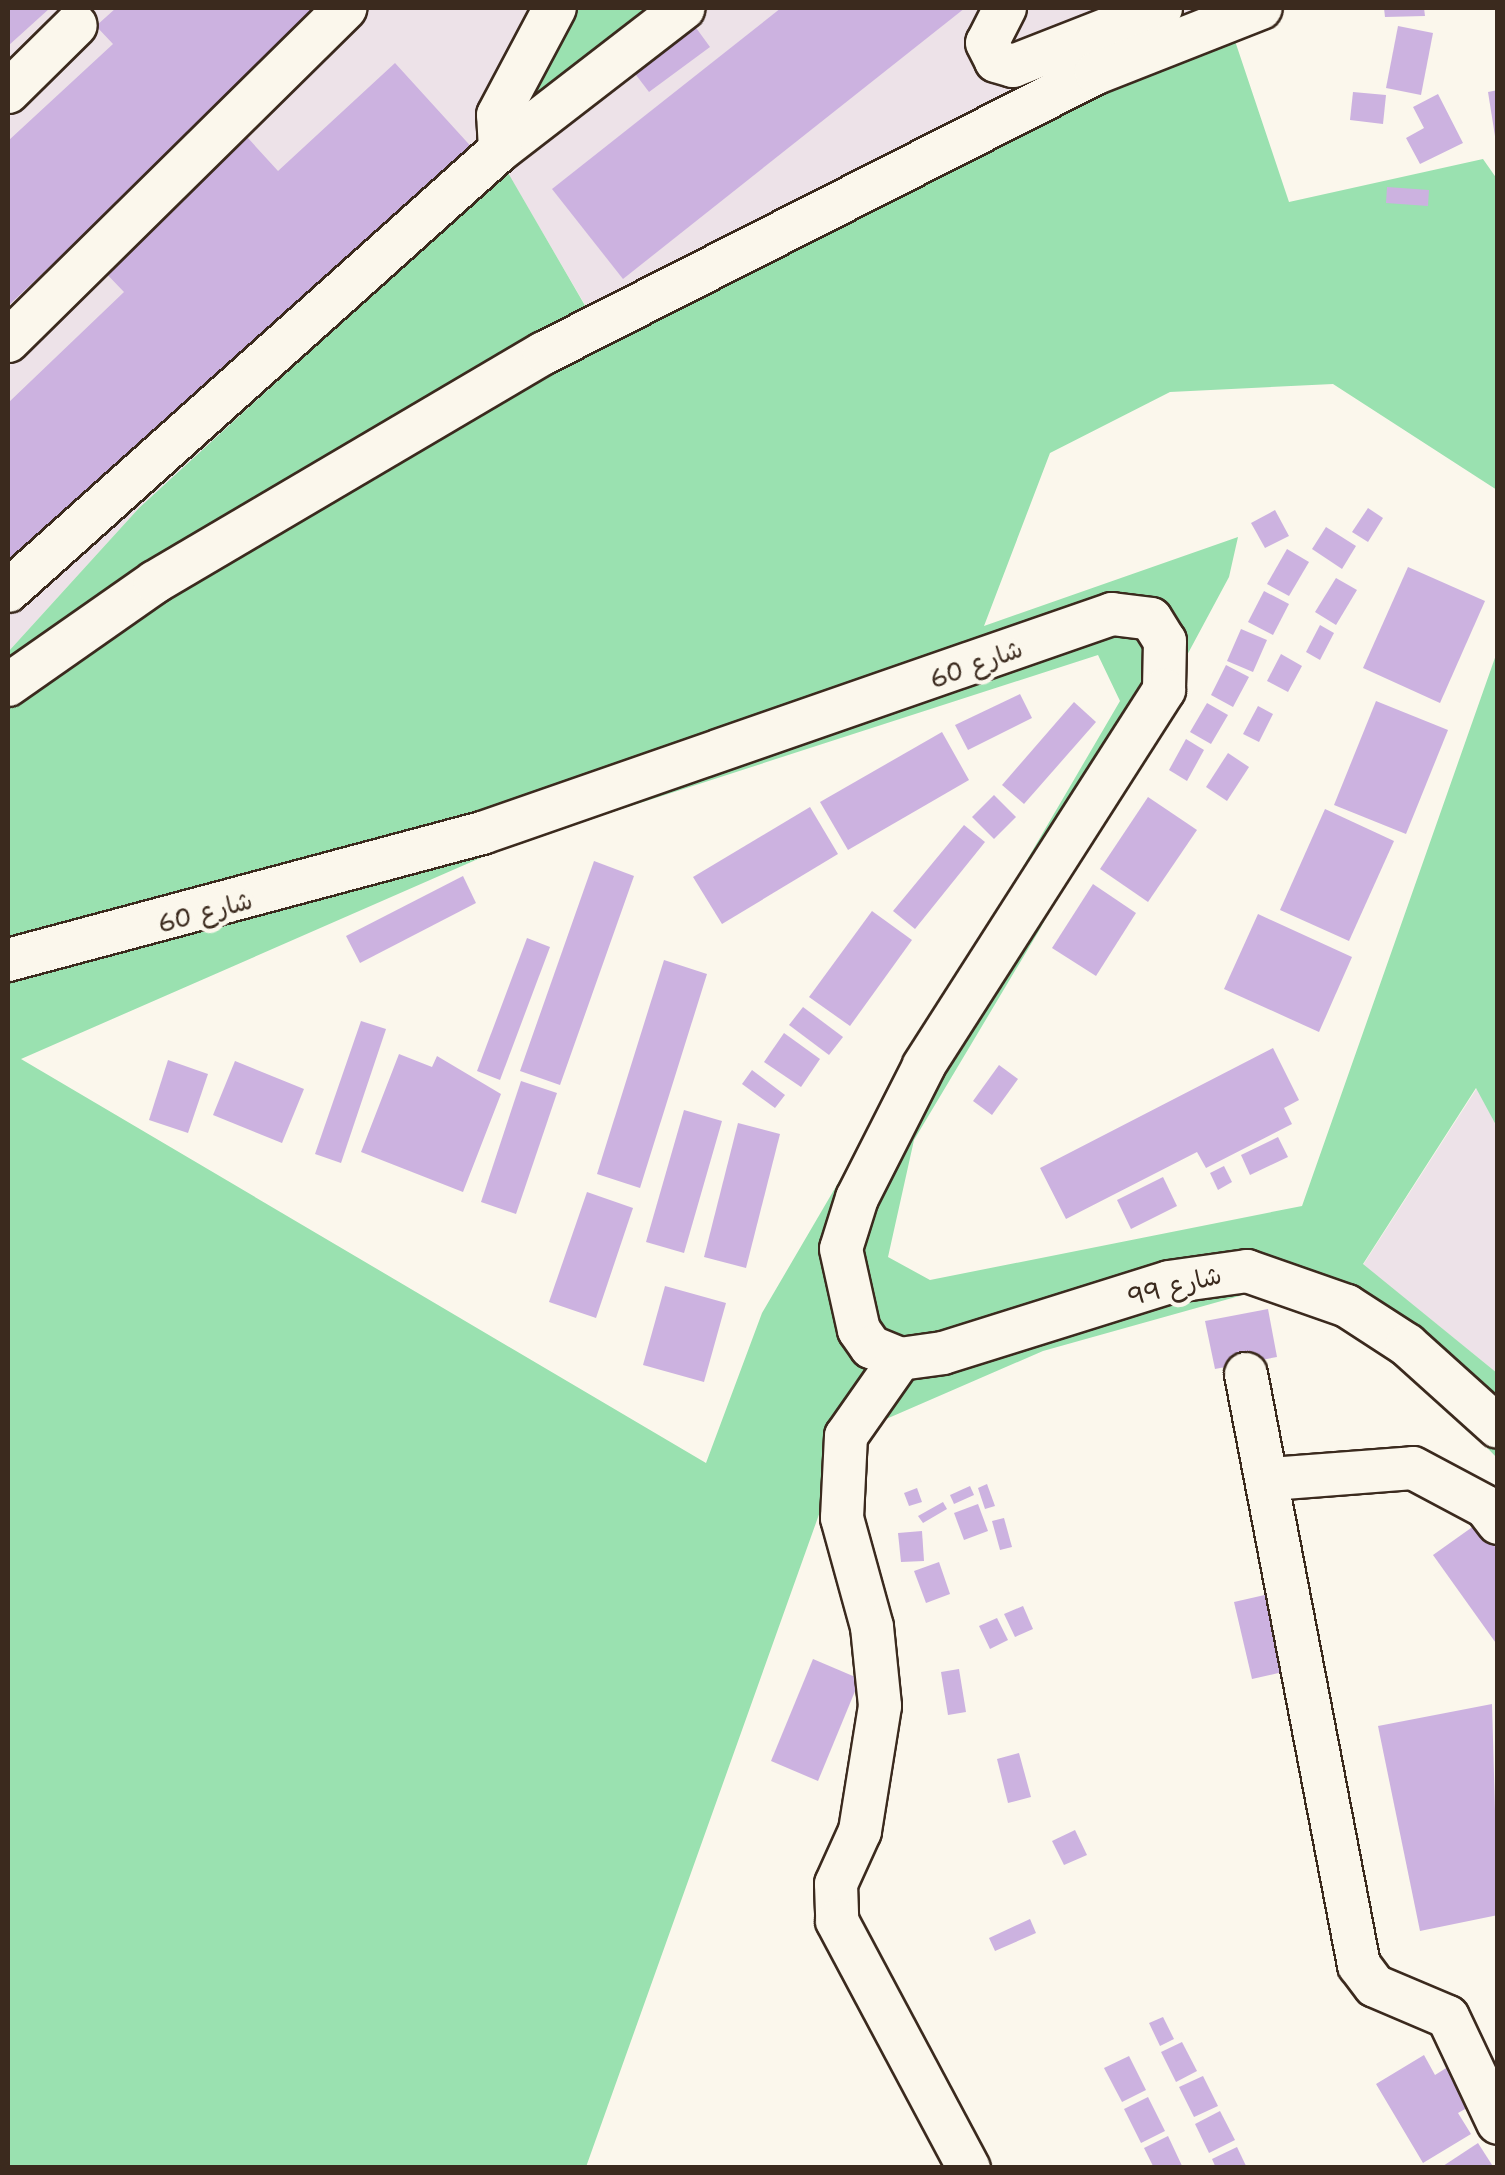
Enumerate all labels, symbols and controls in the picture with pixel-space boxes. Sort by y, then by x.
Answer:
street label: شارع 60 [925,633,1027,695]
street label: شارع 60 [154,885,256,939]
street label: شارع 99 [1123,1260,1225,1312]

